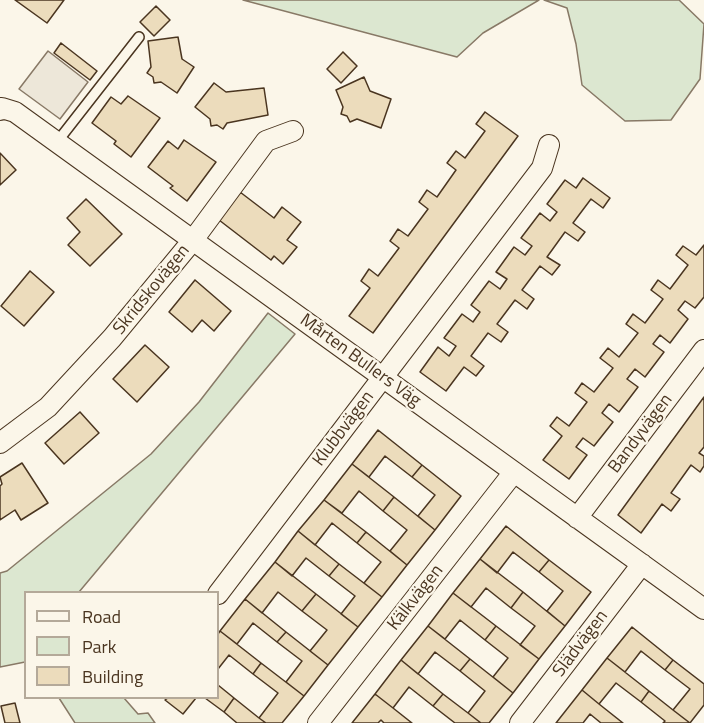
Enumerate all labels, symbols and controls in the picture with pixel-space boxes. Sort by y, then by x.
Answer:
street label: Skridskovägen [109,241,195,339]
street label: Mårten Bullers Väg [295,310,425,412]
street label: Klubbvägen [309,387,379,471]
street label: Bandyvägen [604,390,678,478]
street label: Kälkvägen [384,561,448,635]
legend [24,591,219,699]
text: Road [82,603,121,630]
street label: Slädvägen [549,606,613,682]
text: Park [82,633,116,660]
text: Building [82,663,143,690]

